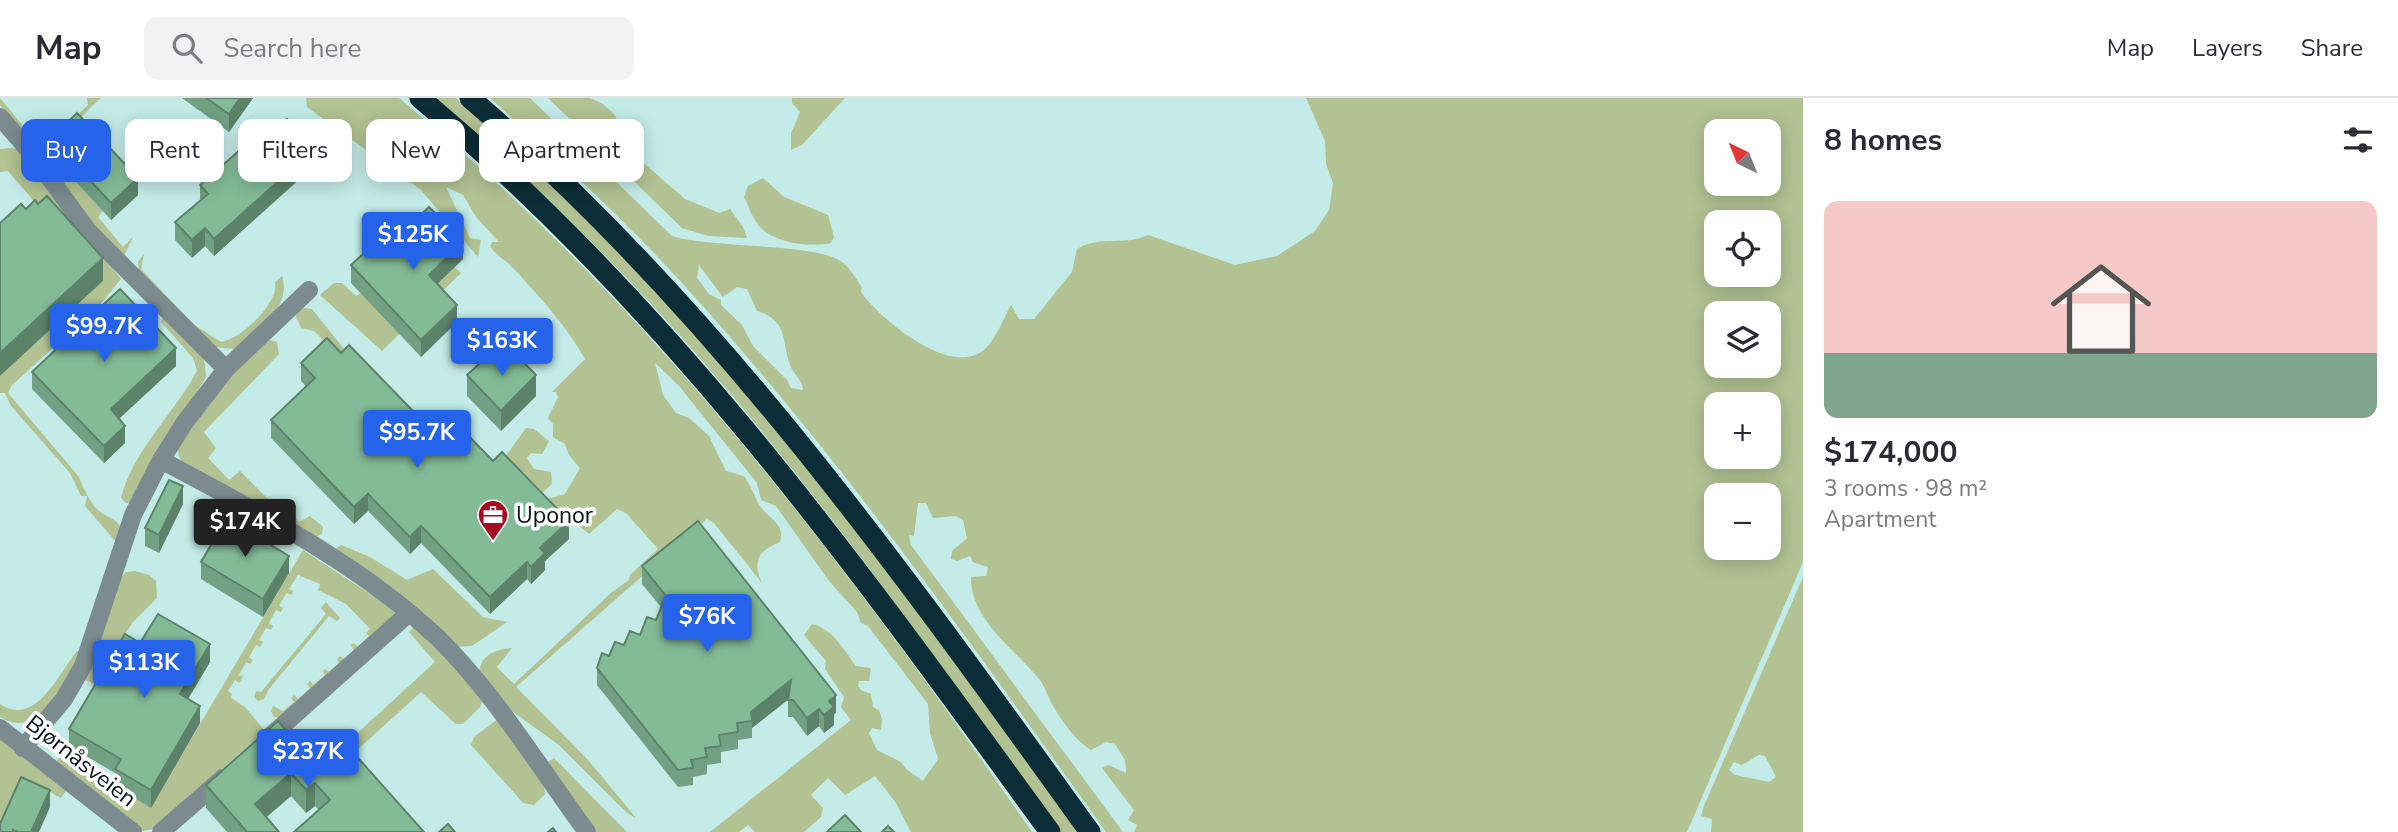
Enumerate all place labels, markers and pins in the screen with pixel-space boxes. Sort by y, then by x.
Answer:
pin: $125K [364,212,462,272]
pin: $99.7K [47,304,161,364]
pin: $163K [453,318,551,378]
pin: $95.7K [360,410,474,470]
office icon: Uponor [476,498,510,542]
pin: $174K [196,500,294,559]
place label: Uponor [516,500,594,531]
pin: $76K [666,594,748,654]
pin: $113K [95,640,193,700]
pin: $237K [259,730,357,789]

